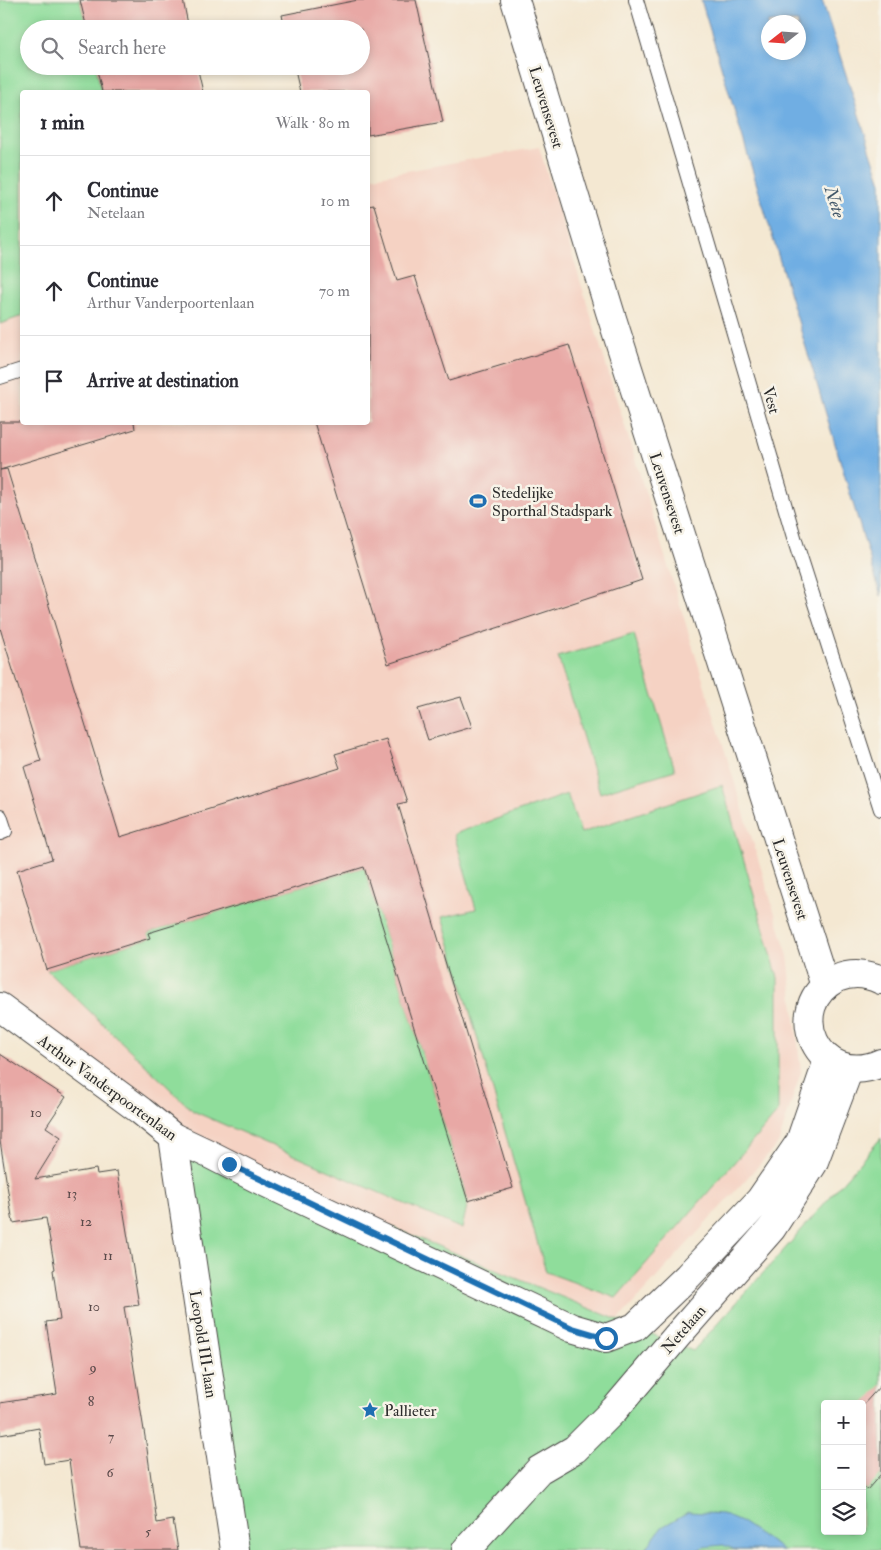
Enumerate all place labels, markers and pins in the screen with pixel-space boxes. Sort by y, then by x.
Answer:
place label: Stedelijke Sporthal Stadspark [492,483,613,522]
sports icon: Stedelijke Sporthal Stadspark [468,491,488,511]
place icon: Pallieter [360,1400,380,1420]
place label: Pallieter [384,1401,437,1421]

